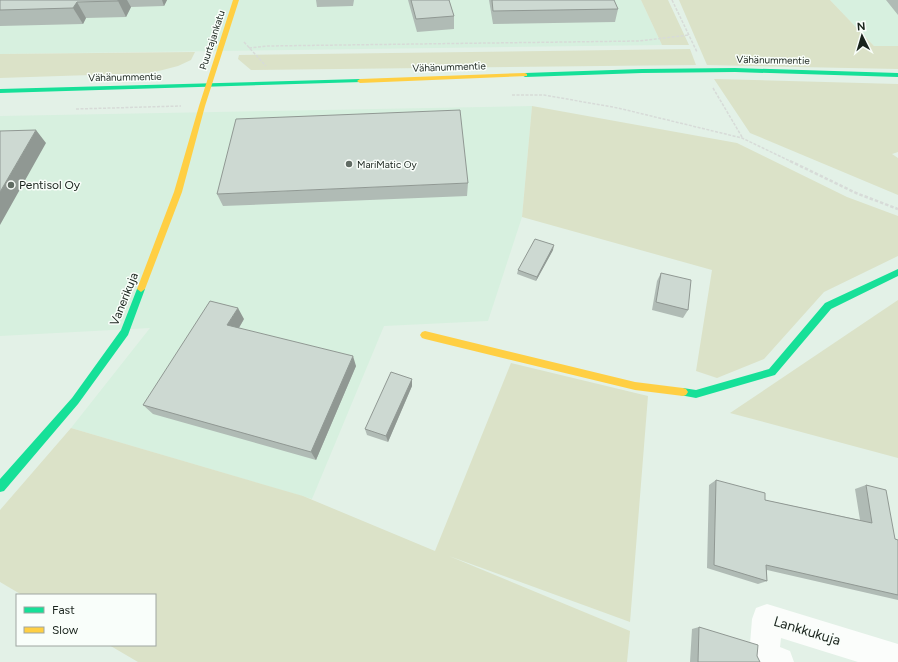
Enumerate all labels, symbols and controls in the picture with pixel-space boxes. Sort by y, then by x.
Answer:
street label: Puurtajankatu [196,9,228,71]
north arrow [842,16,882,56]
text: N [856,20,866,33]
street label: Vähänummentie [736,53,810,67]
street label: Vähänummentie [412,59,486,75]
street label: Vähänummentie [88,70,162,84]
place label: MariMatic Oy [357,158,418,171]
marker: MariMatic Oy [344,159,354,169]
place label: Pentisol Oy [19,178,81,192]
marker: Pentisol Oy [6,180,16,190]
street label: Vanerikuja [107,270,141,328]
legend [16,594,156,646]
text: Fast [52,603,75,617]
street label: Lankkukuja [771,613,843,649]
text: Slow [52,623,79,637]

